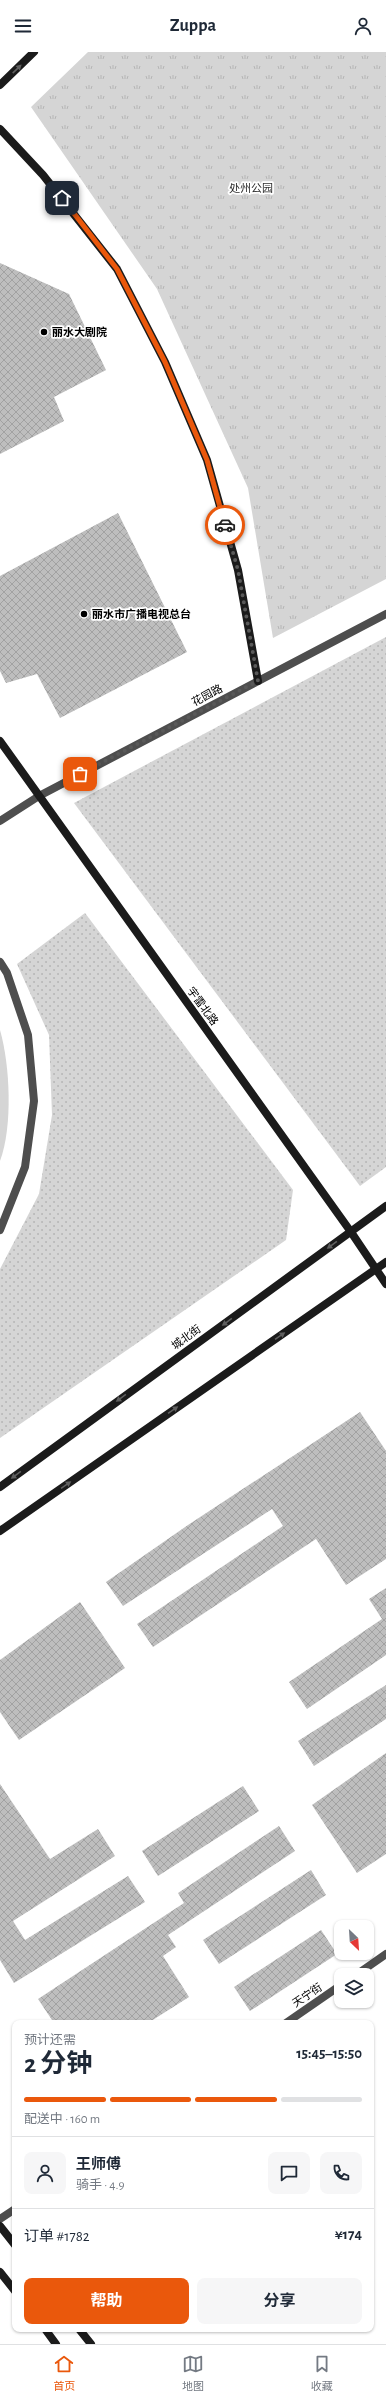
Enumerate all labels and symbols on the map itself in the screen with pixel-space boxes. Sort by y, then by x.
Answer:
one-way arrow [12,64,22,73]
pin [45,181,79,215]
park label: 处州公园 [229,182,273,194]
place label: 丽水大剧院 [52,326,107,338]
marker: 丽水大剧院 [39,327,49,337]
courier [205,505,245,545]
place label: 丽水市广播电视总台 [92,608,191,620]
marker: 丽水市广播电视总台 [79,609,89,619]
street label: 花园路 [190,682,224,708]
pin [63,757,97,791]
street label: 宇雷北路 [185,985,221,1027]
one-way arrow [326,1241,337,1250]
one-way arrow [221,1318,232,1326]
street label: 城北街 [169,1322,203,1352]
one-way arrow [274,1332,285,1340]
one-way arrow [116,1394,127,1402]
one-way arrow [168,1406,178,1414]
one-way arrow [11,1471,22,1479]
one-way arrow [61,1481,72,1489]
north arrow [334,1920,374,1960]
street label: 天宁街 [290,1981,324,2009]

